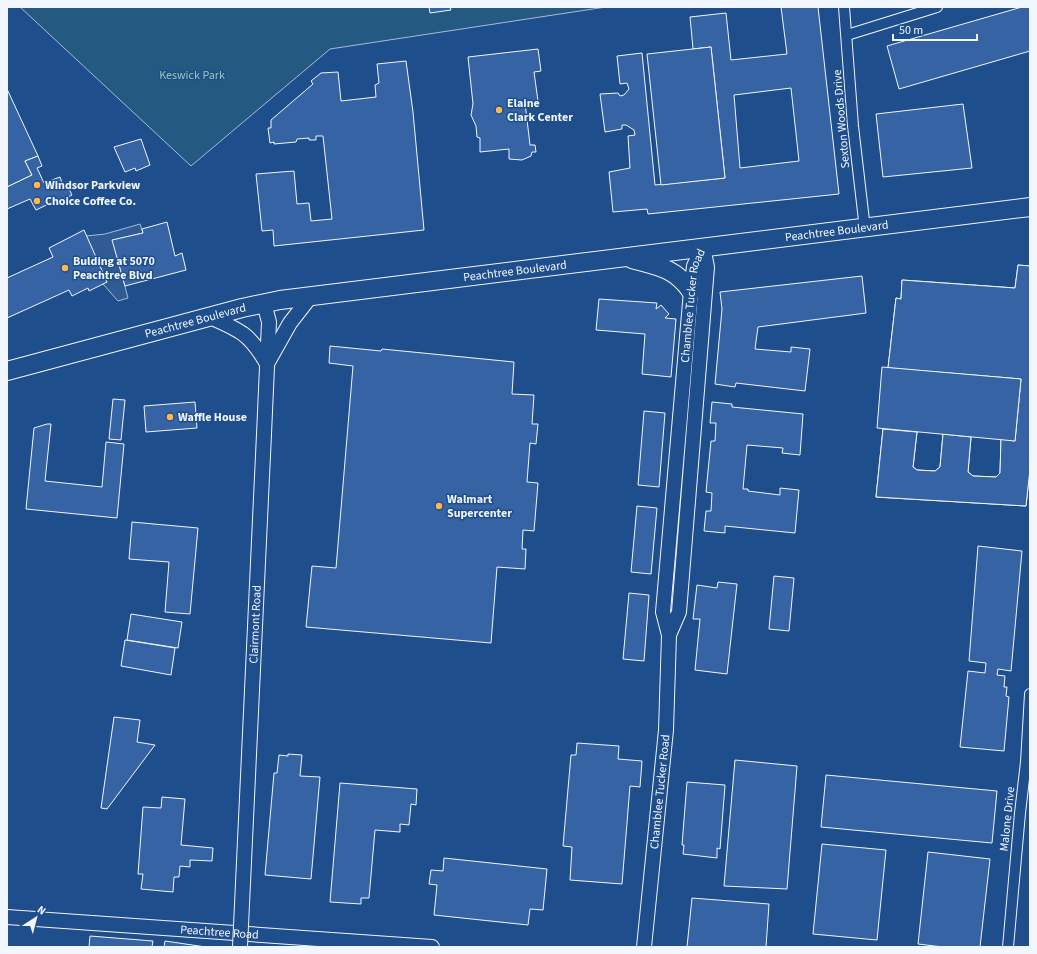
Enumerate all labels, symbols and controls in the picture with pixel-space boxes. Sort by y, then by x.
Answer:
scale bar [893,16,977,42]
text: 50 m [899,22,923,39]
park label: Keswick Park [159,67,225,84]
street label: Sexton Woods Drive [829,69,854,169]
place label: Elaine Clark Center [507,95,573,126]
marker: Elaine Clark Center [494,105,504,115]
place label: Windsor Parkview [45,177,141,194]
marker: Windsor Parkview [32,180,42,190]
place label: Choice Coffee Co. [45,193,136,210]
marker: Choice Coffee Co. [32,196,42,206]
street label: Peachtree Boulevard [784,217,889,246]
street label: Chamblee Tucker Road [677,246,710,363]
place label: Bulding at 5070 Peachtree Blvd [73,253,155,284]
street label: Peachtree Boulevard [462,257,568,286]
marker: Bulding at 5070 Peachtree Blvd [60,263,70,273]
street label: Peachtree Boulevard [143,299,248,343]
place label: Waffle House [178,409,247,426]
marker: Waffle House [165,412,175,422]
place label: Walmart Supercenter [447,491,512,522]
marker: Walmart Supercenter [434,501,444,511]
street label: Clairmont Road [245,585,266,664]
street label: Chamblee Tucker Road [646,734,675,850]
street label: Malone Drive [996,786,1019,852]
north arrow [16,898,56,938]
text: N [34,902,49,919]
street label: Peachtree Road [180,921,259,944]

